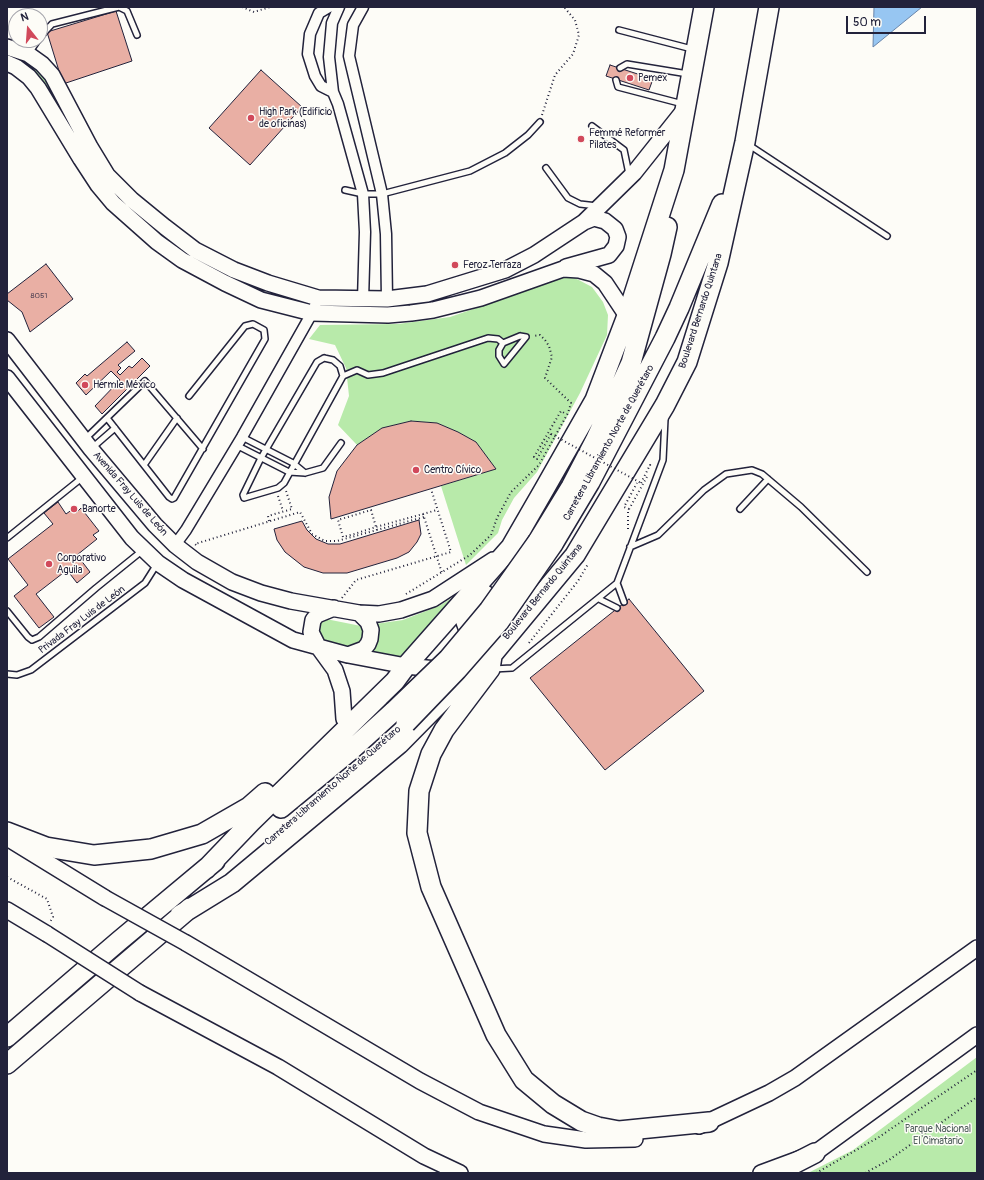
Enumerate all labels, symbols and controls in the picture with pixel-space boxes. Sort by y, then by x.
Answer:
north arrow [8,8,48,48]
scale bar [848,8,928,34]
text: N [19,10,30,24]
text: 50 m [853,15,881,30]
place label: Pemex [638,72,667,84]
marker: Pemex [625,73,635,83]
place label: High Park (Edificio de oficinas) [259,106,332,130]
marker: High Park (Edificio de oficinas) [246,113,256,123]
place label: Femmé Reformer Pilates [589,127,665,150]
marker: Femmé Reformer Pilates [576,134,586,144]
street label: Boulevard Bernardo Quintana [677,252,725,370]
place label: Feroz Terraza [463,259,521,271]
marker: Feroz Terraza [450,260,460,270]
house number: 8051 [31,291,47,301]
street label: Carretera Libramiento Norte de Querétaro [561,363,657,523]
place label: Hermle México [93,379,156,391]
marker: Hermle México [80,380,90,390]
street label: Avenida Fray Luis de León [90,449,170,539]
place label: Centro Cívico [424,464,481,476]
marker: Centro Cívico [411,465,421,475]
place label: Banorte [82,503,116,515]
marker: Banorte [69,504,79,514]
street label: Boulevard Bernardo Quintana [501,542,585,642]
place label: Corporativo Aguila [57,552,106,576]
marker: Corporativo Aguila [44,559,54,569]
street label: Privada Fray Luis de León [36,583,128,657]
street label: Carretera Libramiento Norte de Querétaro [262,724,404,848]
park label: Parque Nacional El Cimatario [905,1123,971,1146]

